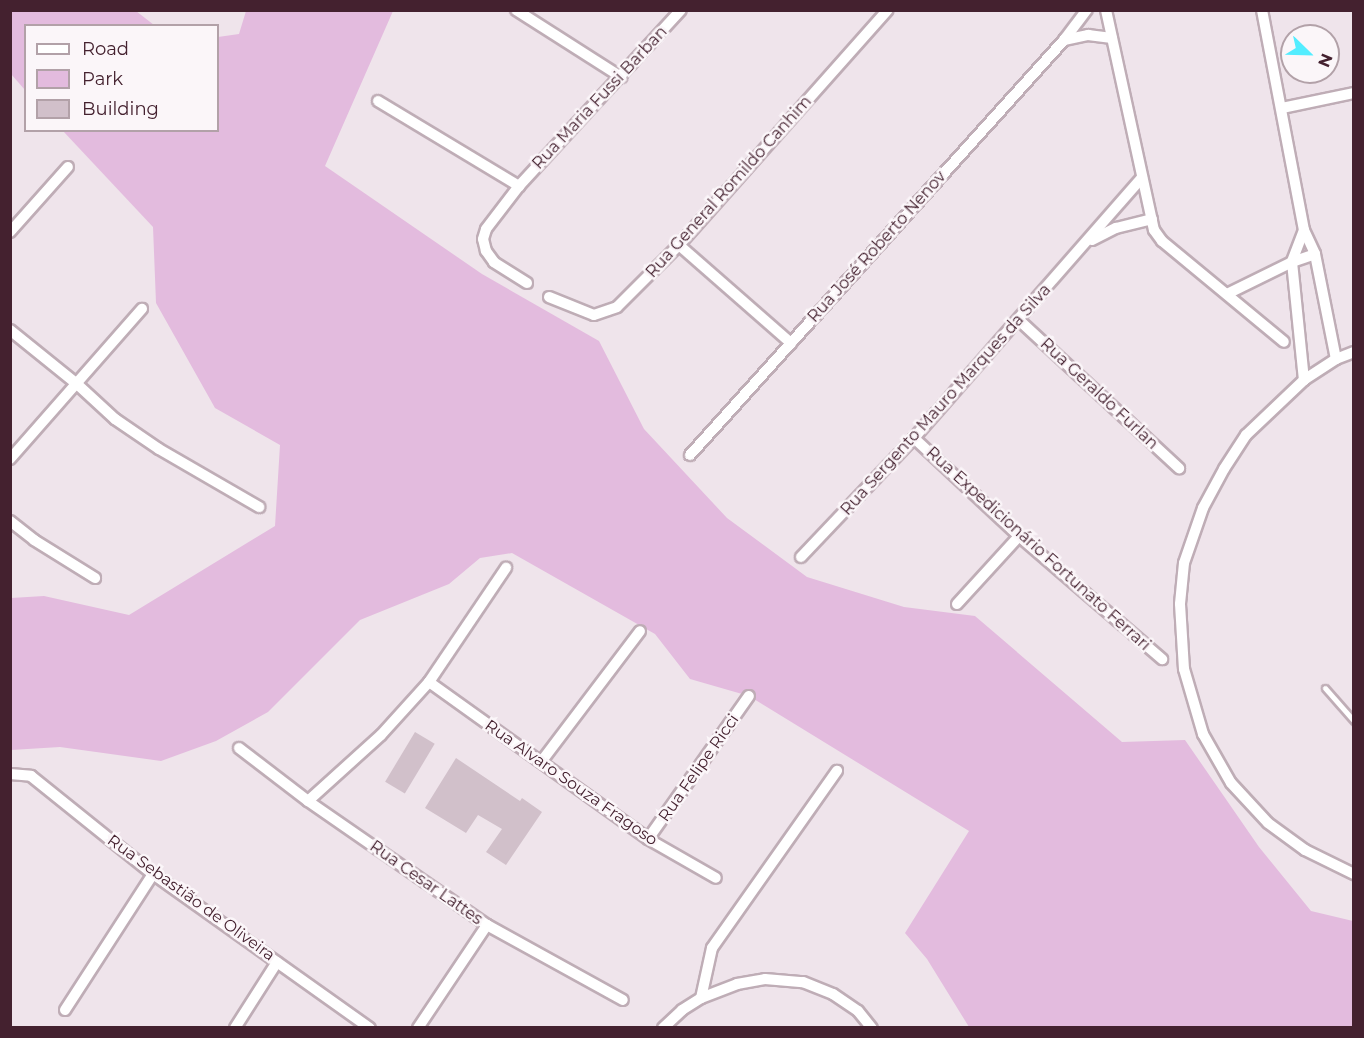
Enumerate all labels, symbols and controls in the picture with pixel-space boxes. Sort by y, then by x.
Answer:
street label: Rua Maria Fussi Barban [529,23,671,173]
legend [24,24,219,132]
north arrow [1280,24,1340,84]
text: Road [82,38,129,60]
text: N [1314,51,1336,70]
text: Park [82,68,123,90]
street label: Rua General Romildo Canhim [642,92,816,282]
text: Building [82,98,159,120]
street label: Rua José Roberto Nenov [804,167,950,327]
street label: Rua Sergento Mauro Marques da Silva [837,280,1055,520]
street label: Rua Geraldo Furlan [1036,334,1162,454]
street label: Rua Expedicionário Fortunato Ferrari [922,443,1154,655]
street label: Rua Felipe Ricci [655,711,743,825]
street label: Rua Alvaro Souza Fragoso [481,716,661,850]
street label: Rua Sebastião de Oliveira [104,831,278,965]
street label: Rua Cesar Lattes [366,837,486,929]

